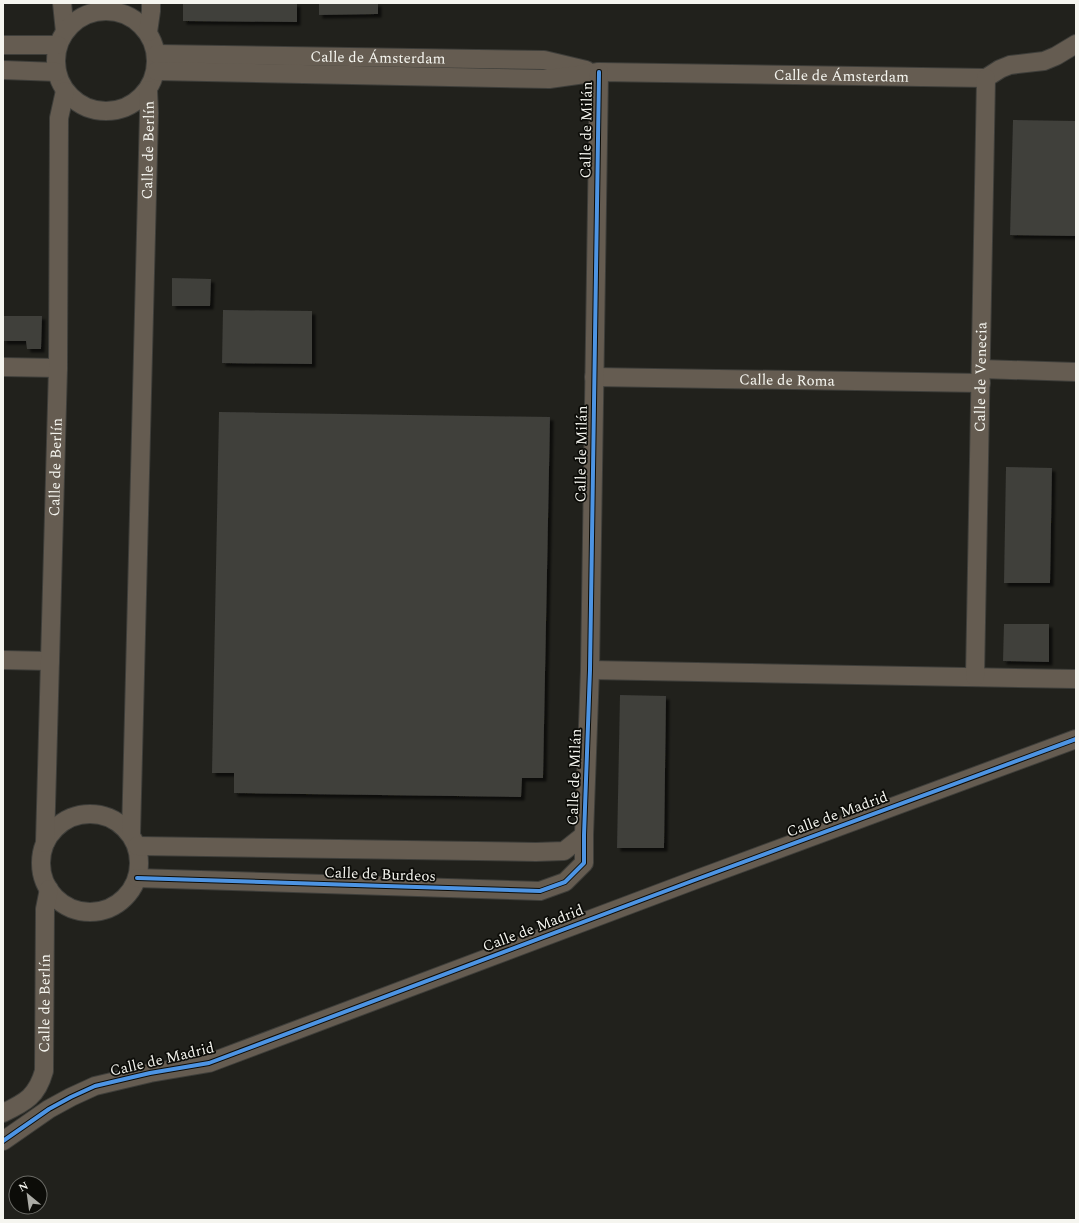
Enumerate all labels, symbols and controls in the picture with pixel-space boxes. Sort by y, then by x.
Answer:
street label: Calle de Ámsterdam [310,45,446,70]
street label: Calle de Ámsterdam [774,64,909,89]
street label: Calle de Milán [574,81,599,179]
street label: Calle de Berlín [136,100,161,200]
street label: Calle de Venecia [968,321,994,432]
street label: Calle de Roma [739,368,836,393]
street label: Calle de Milán [569,405,594,503]
street label: Calle de Berlín [43,417,69,517]
street label: Calle de Milán [561,728,588,826]
street label: Calle de Madrid [783,785,891,843]
street label: Calle de Burdeos [324,861,436,888]
street label: Calle de Madrid [479,899,587,958]
street label: Calle de Berlín [33,954,57,1053]
street label: Calle de Madrid [108,1036,217,1083]
north arrow [8,1175,48,1215]
text: N [15,1177,31,1196]

